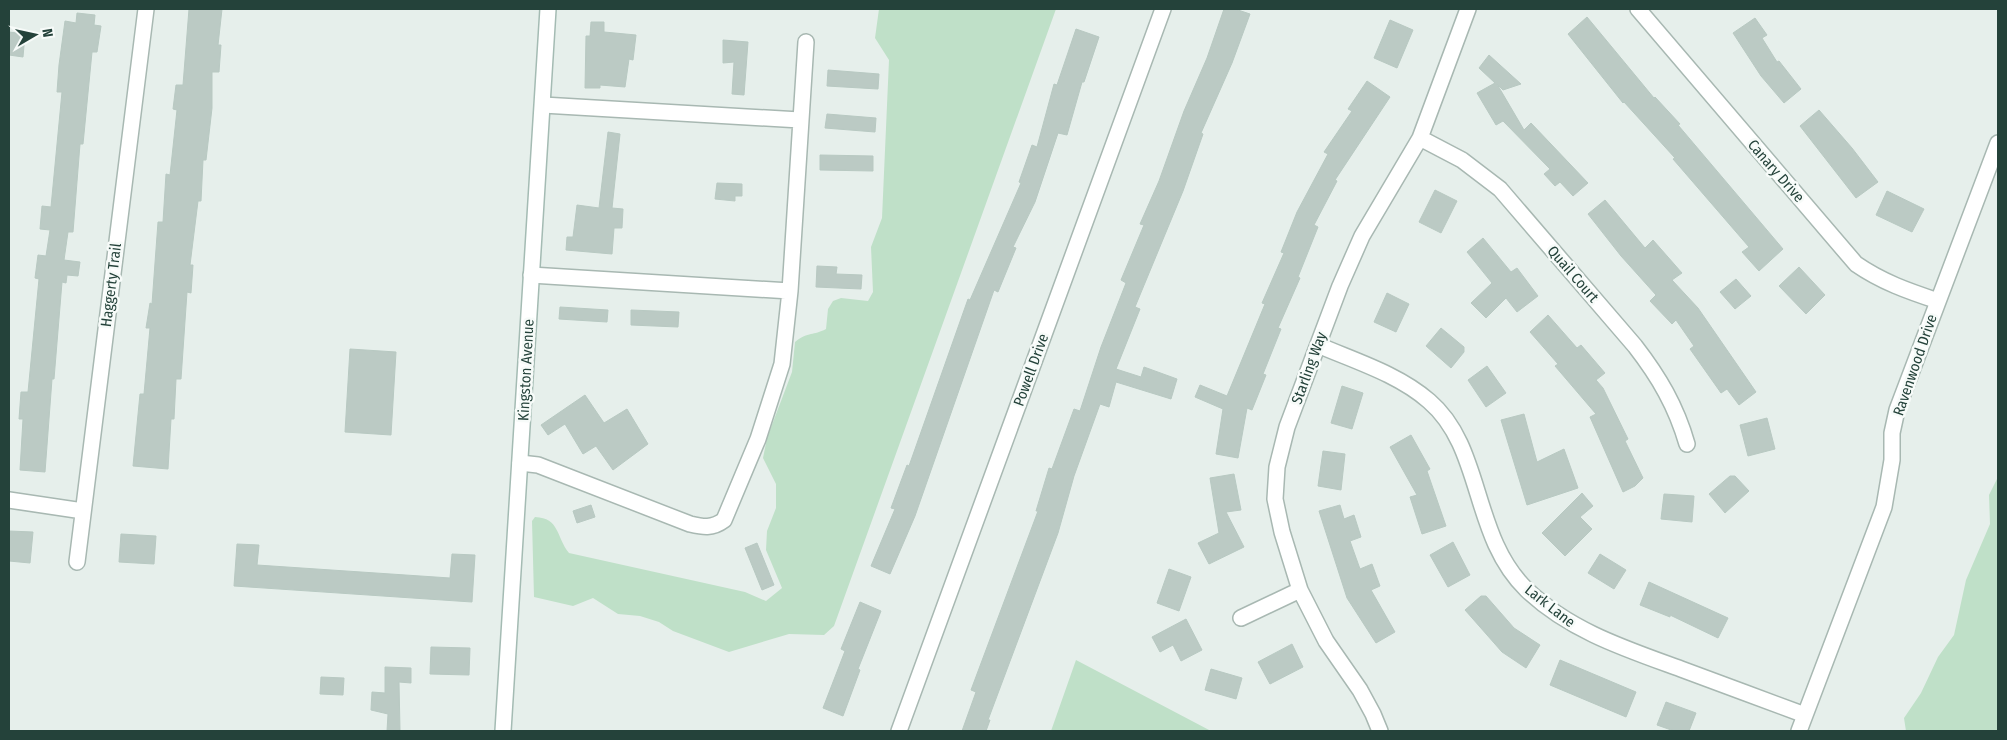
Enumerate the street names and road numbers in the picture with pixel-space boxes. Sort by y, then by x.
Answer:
street label: Canary Drive [1744,136,1808,206]
street label: Haggerty Trail [97,242,125,328]
street label: Quail Court [1544,242,1603,306]
street label: Ravenwood Drive [1889,312,1941,418]
street label: Kingston Avenue [514,319,538,421]
street label: Starling Way [1288,329,1330,407]
street label: Powell Drive [1010,331,1052,409]
street label: Lark Lane [1521,581,1579,631]

